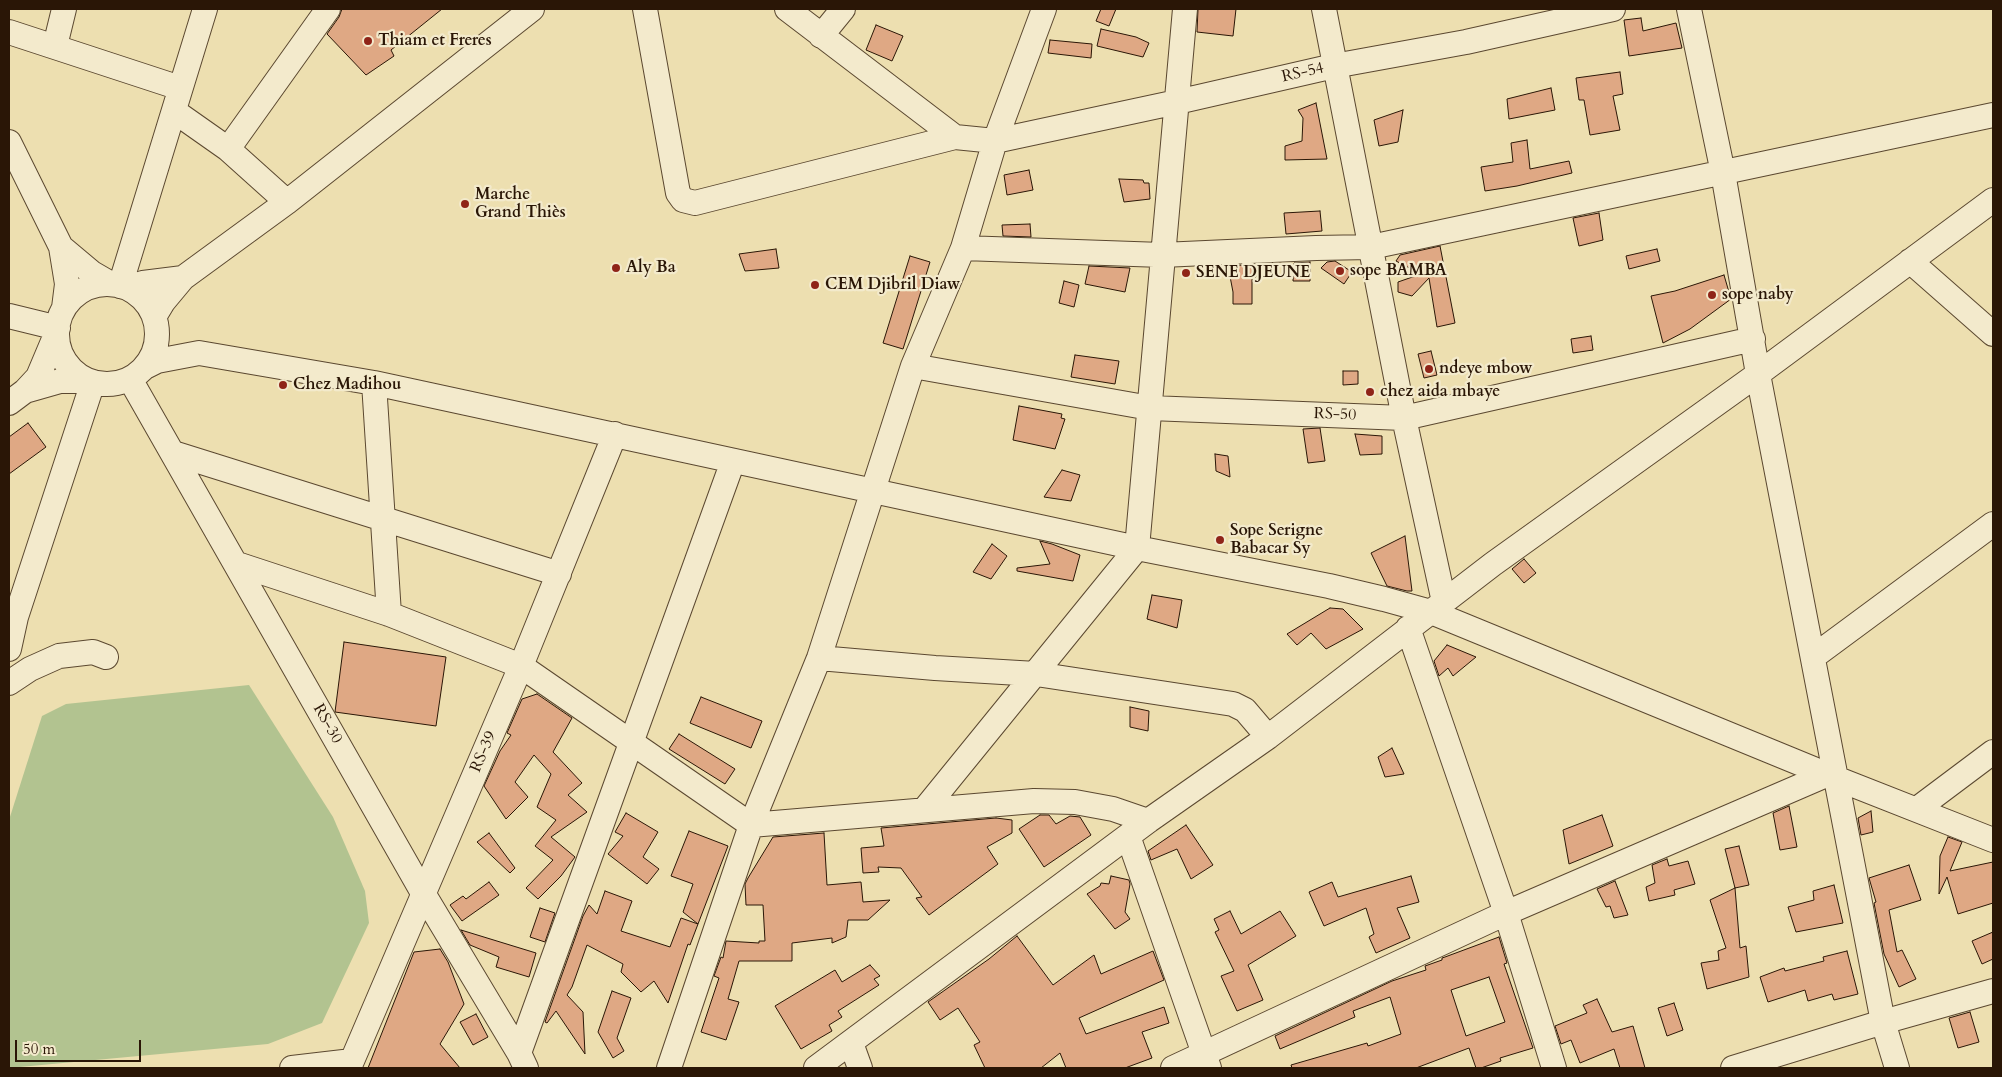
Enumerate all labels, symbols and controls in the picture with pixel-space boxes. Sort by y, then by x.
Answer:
place label: Thiam et Freres [378,31,492,51]
marker: Thiam et Freres [362,35,374,47]
street label: RS-54 [1280,59,1326,87]
place label: Marche Grand Thiès [475,185,566,223]
marker: Marche Grand Thiès [459,198,471,210]
place label: Aly Ba [626,258,676,278]
place label: sope BAMBA [1350,261,1447,281]
marker: Aly Ba [610,262,622,274]
place label: SENE DJEUNE [1196,263,1310,283]
marker: sope BAMBA [1334,265,1346,277]
marker: SENE DJEUNE [1180,267,1192,279]
place label: CEM Djibril Diaw [825,275,960,295]
marker: CEM Djibril Diaw [809,279,821,291]
place label: sope naby [1722,285,1794,305]
marker: sope naby [1706,289,1718,301]
place label: ndeye mbow [1439,359,1532,379]
marker: ndeye mbow [1423,363,1435,375]
place label: Chez Madihou [293,375,401,395]
marker: Chez Madihou [277,379,289,391]
place label: chez aida mbaye [1380,382,1500,402]
marker: chez aida mbaye [1364,386,1376,398]
street label: RS-50 [1313,405,1357,425]
place label: Sope Serigne Babacar Sy [1230,521,1323,559]
marker: Sope Serigne Babacar Sy [1214,534,1226,546]
street label: RS-30 [308,701,346,747]
street label: RS-39 [467,729,501,775]
scale bar [18,1030,144,1062]
text: 50 m [23,1039,55,1059]

